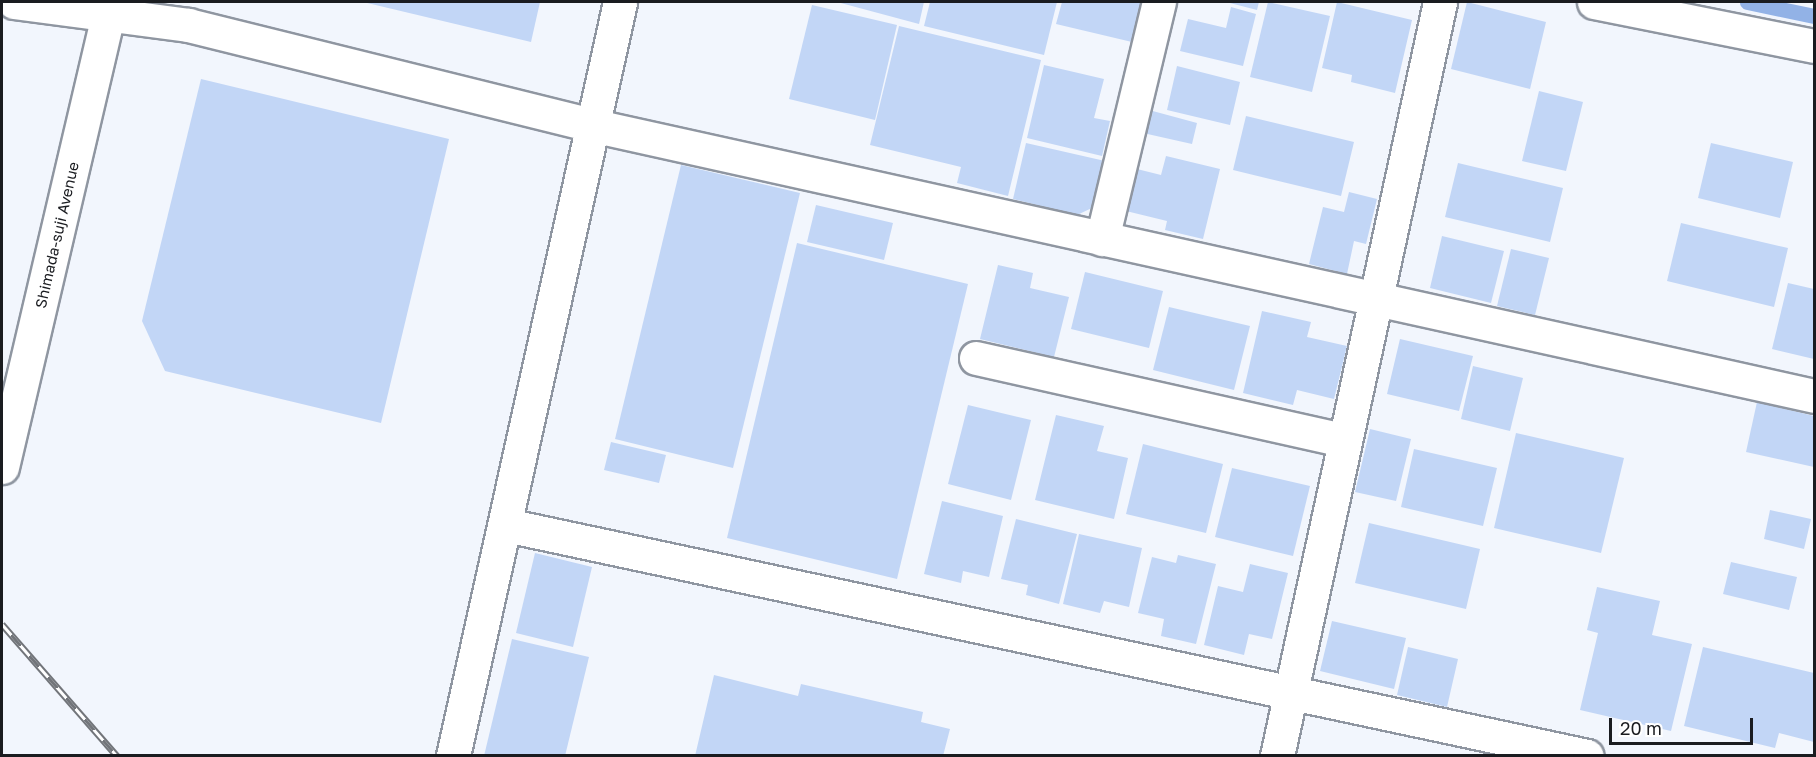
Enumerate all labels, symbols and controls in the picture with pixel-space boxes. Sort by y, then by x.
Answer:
street label: Shimada-suji Avenue [31,160,83,310]
scale bar [1612,706,1756,744]
text: 20 m [1620,717,1662,739]

